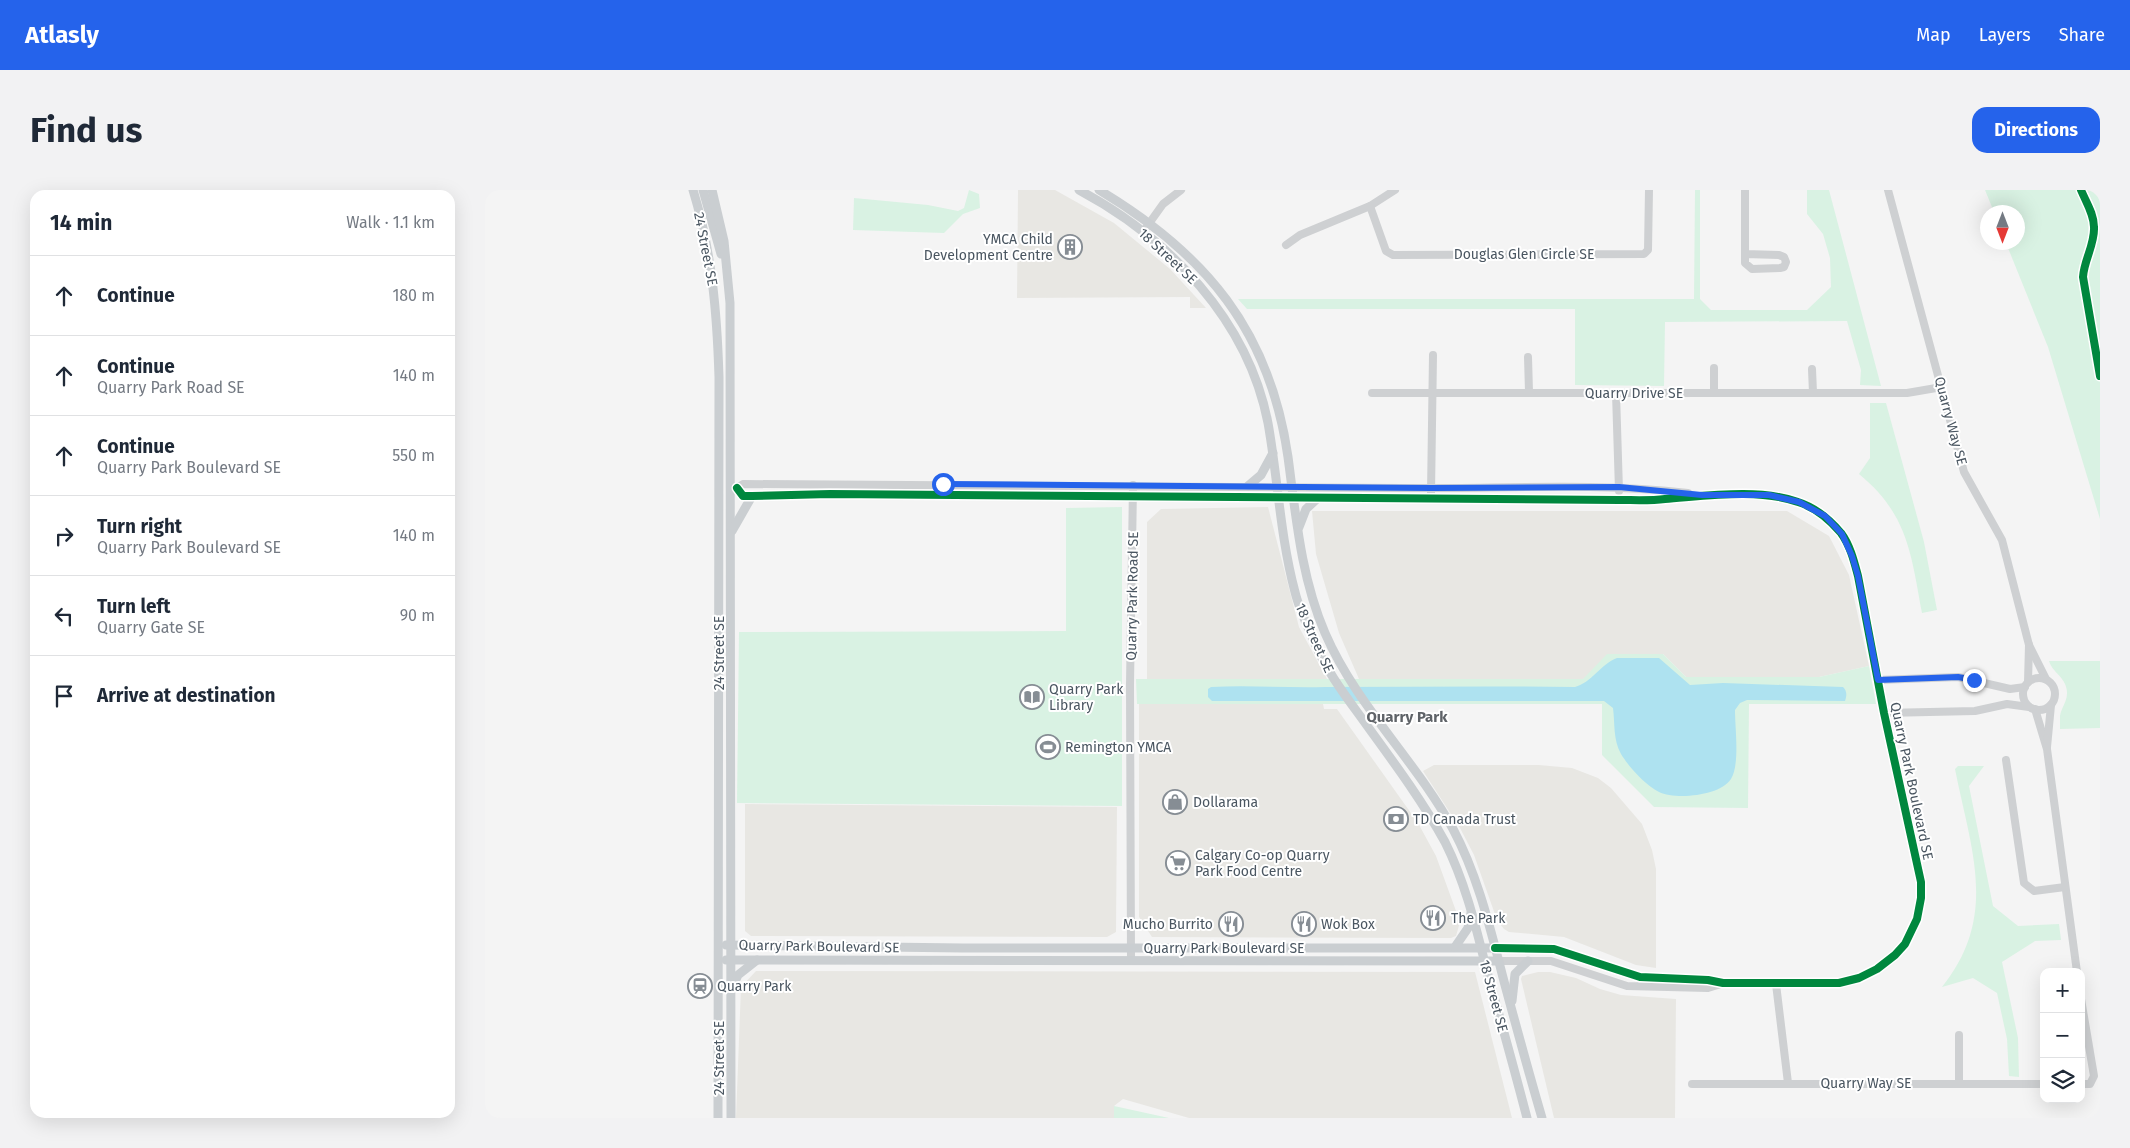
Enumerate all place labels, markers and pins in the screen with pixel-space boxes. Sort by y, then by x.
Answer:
place label: YMCA Child Development Centre [924,231,1053,264]
building icon: YMCA Child Development Centre [1057,234,1083,260]
place label: Quarry Park Library [1049,681,1124,714]
library icon: Quarry Park Library [1019,684,1045,710]
sports icon: Remington YMCA [1035,734,1061,760]
place label: Remington YMCA [1065,739,1171,756]
shop icon: Dollarama [1162,789,1188,815]
place label: Dollarama [1193,794,1258,811]
bank icon: TD Canada Trust [1383,806,1409,832]
place label: TD Canada Trust [1413,811,1517,828]
place label: Calgary Co-op Quarry Park Food Centre [1195,847,1330,880]
supermarket icon: Calgary Co-op Quarry Park Food Centre [1165,850,1191,876]
restaurant icon: The Park [1420,905,1446,931]
place label: The Park [1451,910,1506,927]
restaurant icon: Mucho Burrito [1218,911,1244,937]
restaurant icon: Wok Box [1291,911,1317,937]
place label: Mucho Burrito [1123,916,1213,933]
place label: Wok Box [1321,916,1375,933]
station icon: Quarry Park [687,973,713,999]
place label: Quarry Park [717,978,792,995]

